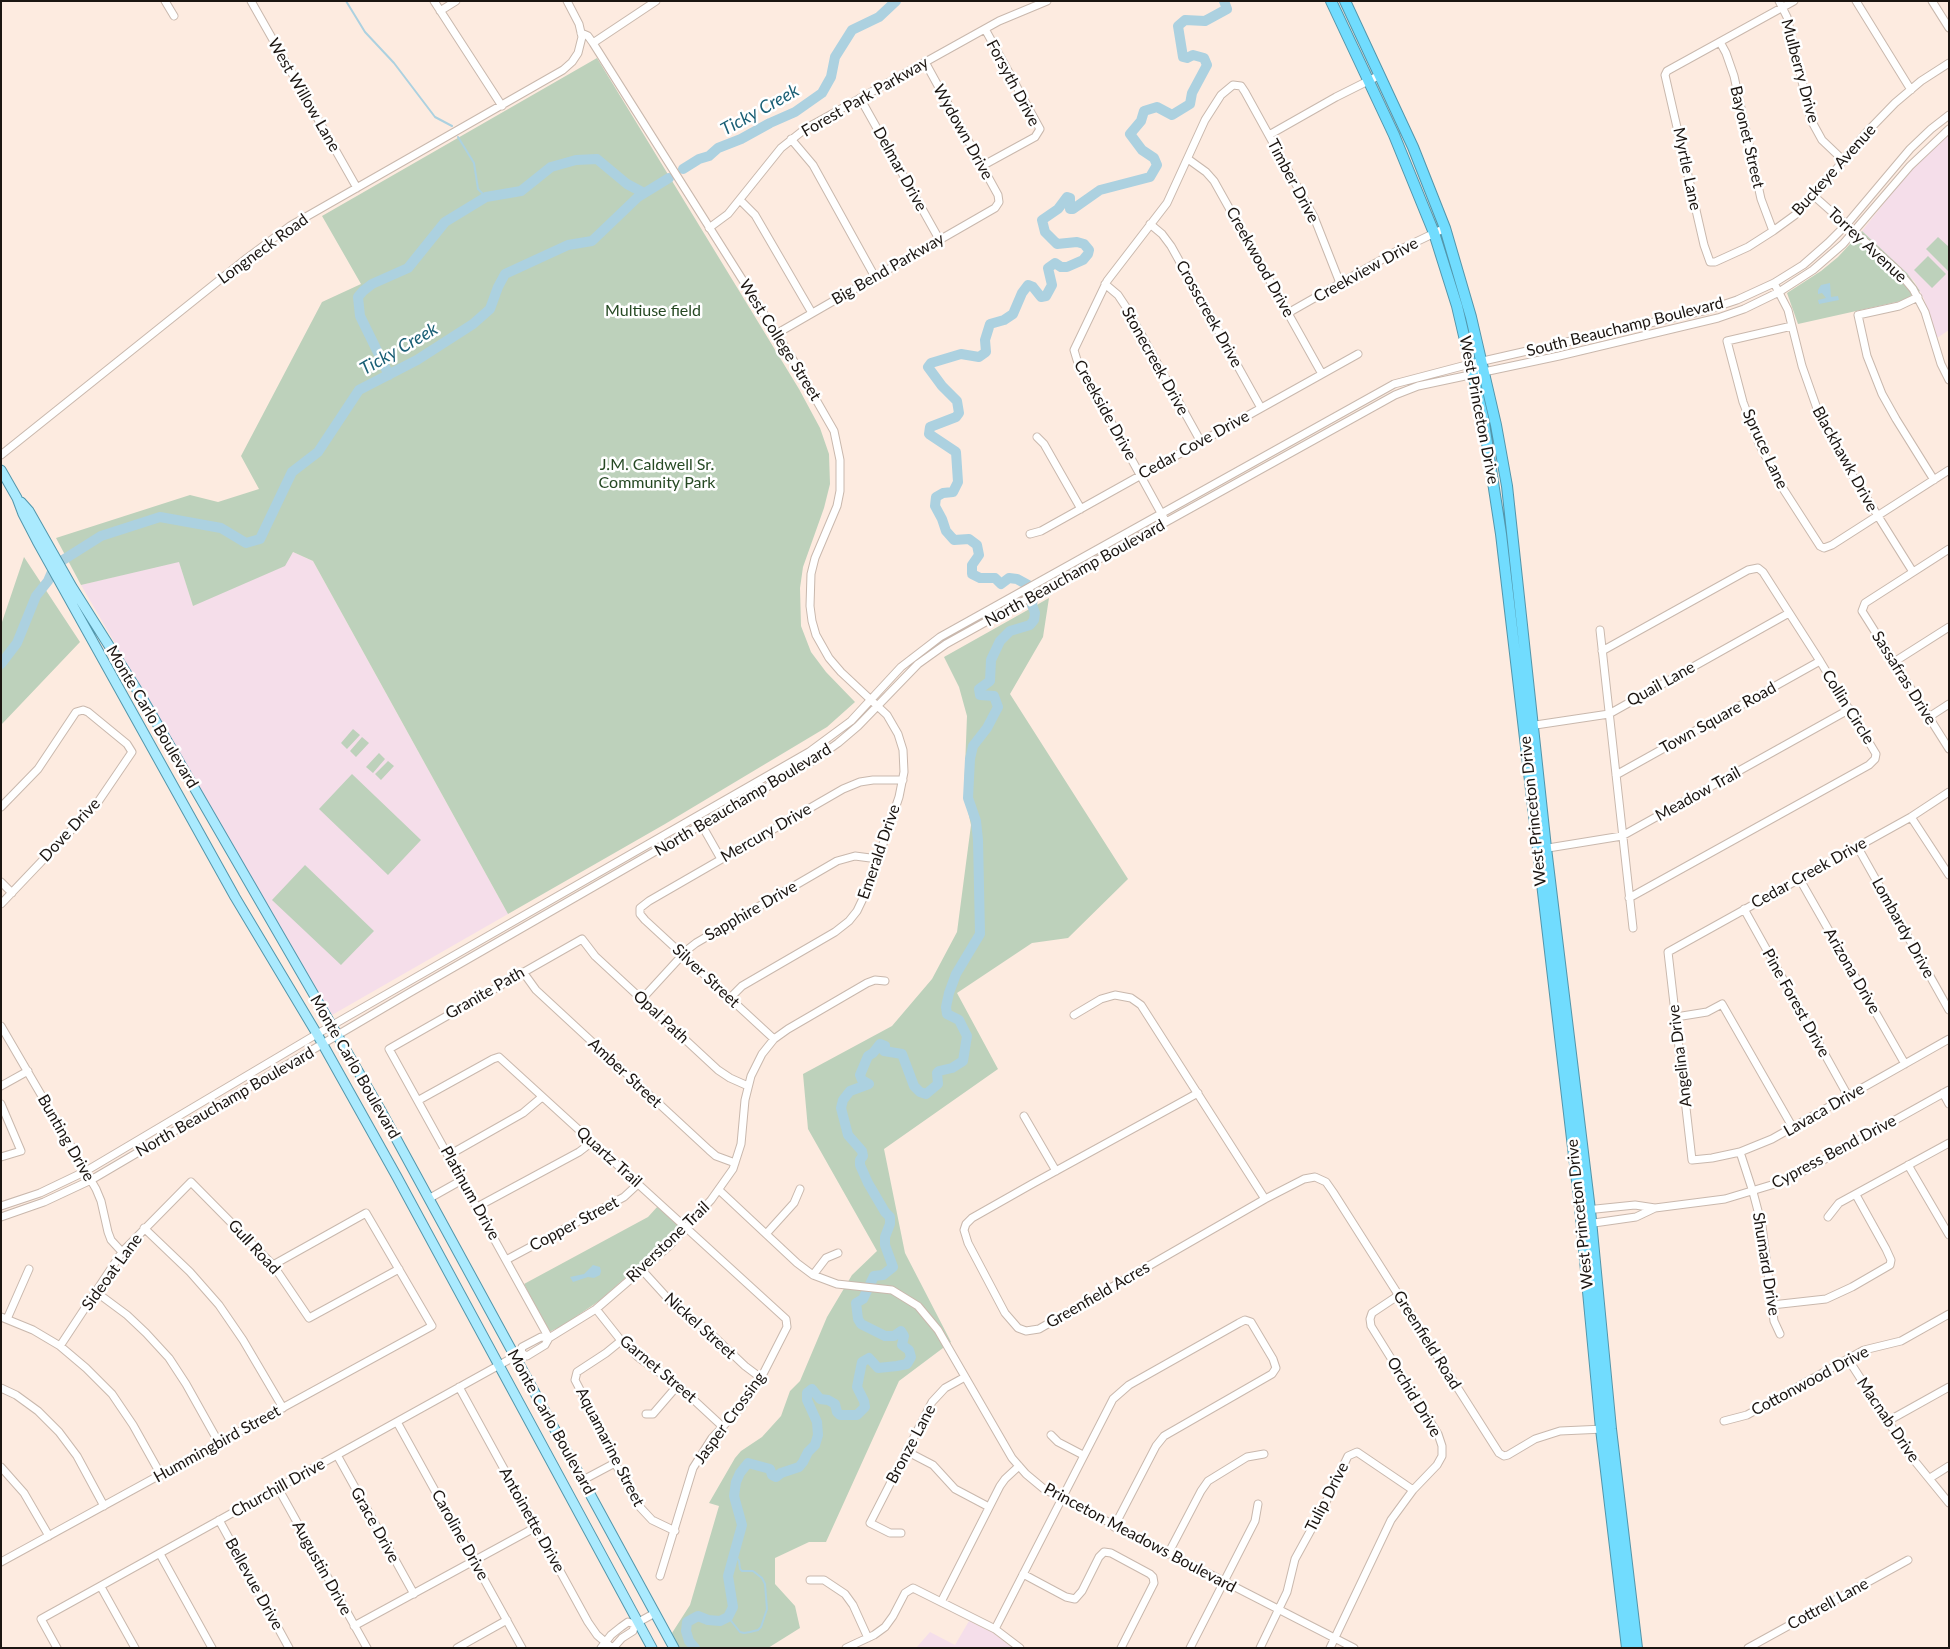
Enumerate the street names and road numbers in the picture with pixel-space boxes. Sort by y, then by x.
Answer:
street label: Mulberry Drive [1777,17,1823,125]
street label: West Willow Lane [264,35,344,155]
street label: Forsyth Drive [982,36,1044,130]
street label: Forest Park Parkway [798,53,932,141]
street label: Wydown Drive [929,81,997,183]
street label: Bayonet Street [1726,84,1768,190]
street label: Buckeye Avenue [1788,120,1880,220]
street label: Delmar Drive [869,123,931,215]
street label: Myrtle Lane [1669,126,1705,212]
street label: Timber Drive [1263,136,1323,226]
street label: Torrey Avenue [1823,203,1911,287]
street label: Creekwood Drive [1222,204,1298,320]
street label: Longneck Road [214,210,312,288]
street label: Big Bend Parkway [828,229,948,309]
street label: Creekview Drive [1310,233,1422,307]
street label: Crosscreek Drive [1172,257,1246,371]
street label: West College Street [735,276,825,404]
street label: South Beauchamp Boulevard [1524,293,1726,361]
street label: Stonecreek Drive [1117,303,1193,419]
street label: West Princeton Drive [1455,334,1503,486]
street label: Creekside Drive [1070,357,1140,463]
street label: Blackhawk Drive [1808,403,1882,515]
street label: Spruce Lane [1738,406,1792,492]
street label: Cedar Cove Drive [1135,407,1253,483]
street label: North Beauchamp Boulevard [982,515,1168,631]
street label: Sassafras Drive [1868,628,1940,728]
street label: Monte Carlo Boulevard [102,642,202,792]
street label: Quail Lane [1624,657,1698,711]
street label: Collin Circle [1818,666,1878,748]
street label: Town Square Road [1656,678,1780,758]
street label: West Princeton Drive [1516,735,1550,887]
street label: North Beauchamp Boulevard [651,740,835,860]
street label: Meadow Trail [1652,763,1744,825]
street label: Dove Drive [36,794,104,866]
street label: Mercury Drive [717,799,815,867]
street label: Emerald Drive [854,802,904,902]
street label: Cedar Creek Drive [1748,833,1870,913]
street label: Lombardy Drive [1868,874,1938,982]
street label: Sapphire Drive [701,877,801,945]
street label: Arizona Drive [1820,925,1884,1017]
street label: Silver Street [668,940,744,1012]
street label: Pine Forest Drive [1758,945,1834,1061]
street label: Granite Path [442,963,528,1023]
street label: Opal Path [629,986,693,1048]
street label: Monte Carlo Boulevard [306,992,404,1142]
street label: Angelina Drive [1664,1004,1696,1108]
street label: Amber Street [584,1034,666,1112]
street label: North Beauchamp Boulevard [132,1043,318,1161]
street label: Lavaca Drive [1780,1079,1868,1141]
street label: Bunting Drive [33,1091,99,1185]
street label: Cypress Bend Drive [1768,1111,1900,1193]
street label: Quartz Trail [572,1123,646,1191]
street label: West Princeton Drive [1563,1138,1597,1290]
street label: Platinum Drive [436,1143,504,1243]
street label: Copper Street [526,1193,622,1255]
street label: Riverstone Trail [622,1198,714,1286]
street label: Shumard Drive [1748,1211,1784,1317]
street label: Gull Road [224,1216,284,1278]
street label: Sideoat Lane [78,1230,146,1314]
street label: Greenfield Acres [1043,1258,1153,1332]
street label: Greenfield Road [1389,1287,1465,1393]
street label: Nickel Street [660,1289,740,1363]
street label: Garnet Street [616,1331,700,1407]
street label: Cottonwood Drive [1748,1342,1872,1420]
street label: Monte Carlo Boulevard [503,1346,599,1498]
street label: Orchid Drive [1383,1354,1445,1440]
street label: Jasper Crossing [690,1368,770,1468]
street label: Macnab Drive [1853,1374,1923,1466]
street label: Aquamarine Street [572,1384,648,1510]
street label: Hummingbird Street [150,1401,284,1487]
street label: Bronze Lane [882,1401,940,1487]
street label: Churchill Drive [228,1454,328,1522]
street label: Tulip Drive [1301,1459,1353,1535]
street label: Antoinette Drive [495,1464,569,1576]
street label: Princeton Meadows Boulevard [1041,1479,1239,1597]
street label: Grace Drive [346,1484,404,1566]
street label: Caroline Drive [427,1486,493,1584]
street label: Augustin Drive [288,1518,356,1618]
street label: Bellevue Drive [221,1535,287,1633]
street label: Cottrell Lane [1784,1574,1872,1634]

